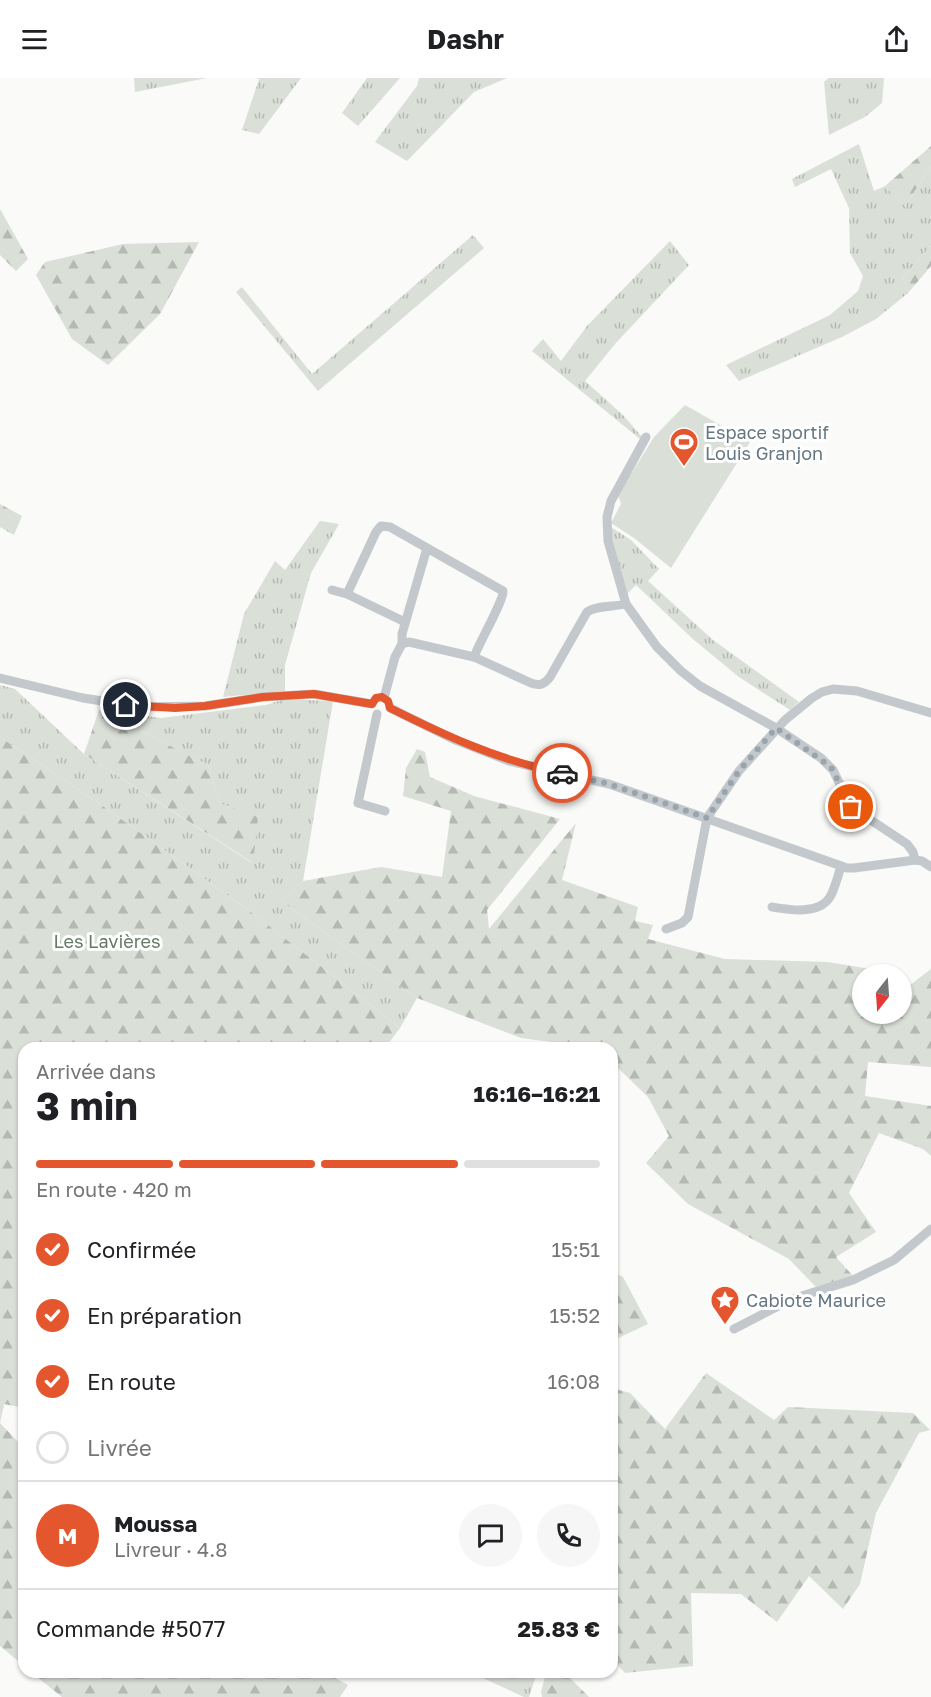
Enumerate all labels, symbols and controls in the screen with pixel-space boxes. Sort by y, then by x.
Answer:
icon: menu [18,23,51,56]
text: Dashr [427,23,504,55]
icon: share [880,23,913,56]
place label: Espace sportif Louis Granjon [705,421,829,464]
sports icon: Espace sportif Louis Granjon [668,426,700,468]
pin [100,679,151,730]
icon: home [109,688,142,721]
courier [532,743,592,803]
icon: car [546,757,579,790]
pin [825,781,876,832]
icon: bag [834,790,867,823]
park label: Les Lavières [54,930,160,952]
north arrow [852,964,912,1024]
map controls [852,964,912,1024]
text: Arrivée dans [36,1059,156,1083]
text: 16:16–16:21 [474,1080,600,1107]
text: 3 min [36,1082,138,1129]
text: En route · 420 m [36,1177,192,1201]
icon: check [36,1233,69,1266]
text: Confirmée [87,1236,196,1263]
text: 15:51 [551,1237,600,1261]
place icon: Cabiote Maurice [709,1284,741,1326]
place label: Cabiote Maurice [746,1289,886,1311]
icon: check [36,1299,69,1332]
text: En préparation [87,1302,242,1329]
text: 15:52 [550,1303,600,1327]
icon: check [36,1365,69,1398]
text: En route [87,1368,176,1395]
text: 16:08 [548,1369,600,1393]
text: Livrée [87,1434,152,1461]
button: chat [459,1504,522,1567]
button: phone [537,1504,600,1567]
text: Moussa [114,1510,197,1537]
text: M [58,1522,77,1549]
text: Livreur · 4.8 [114,1537,227,1561]
text: Commande #5077 [36,1615,226,1642]
text: 25.83 € [518,1615,600,1642]

